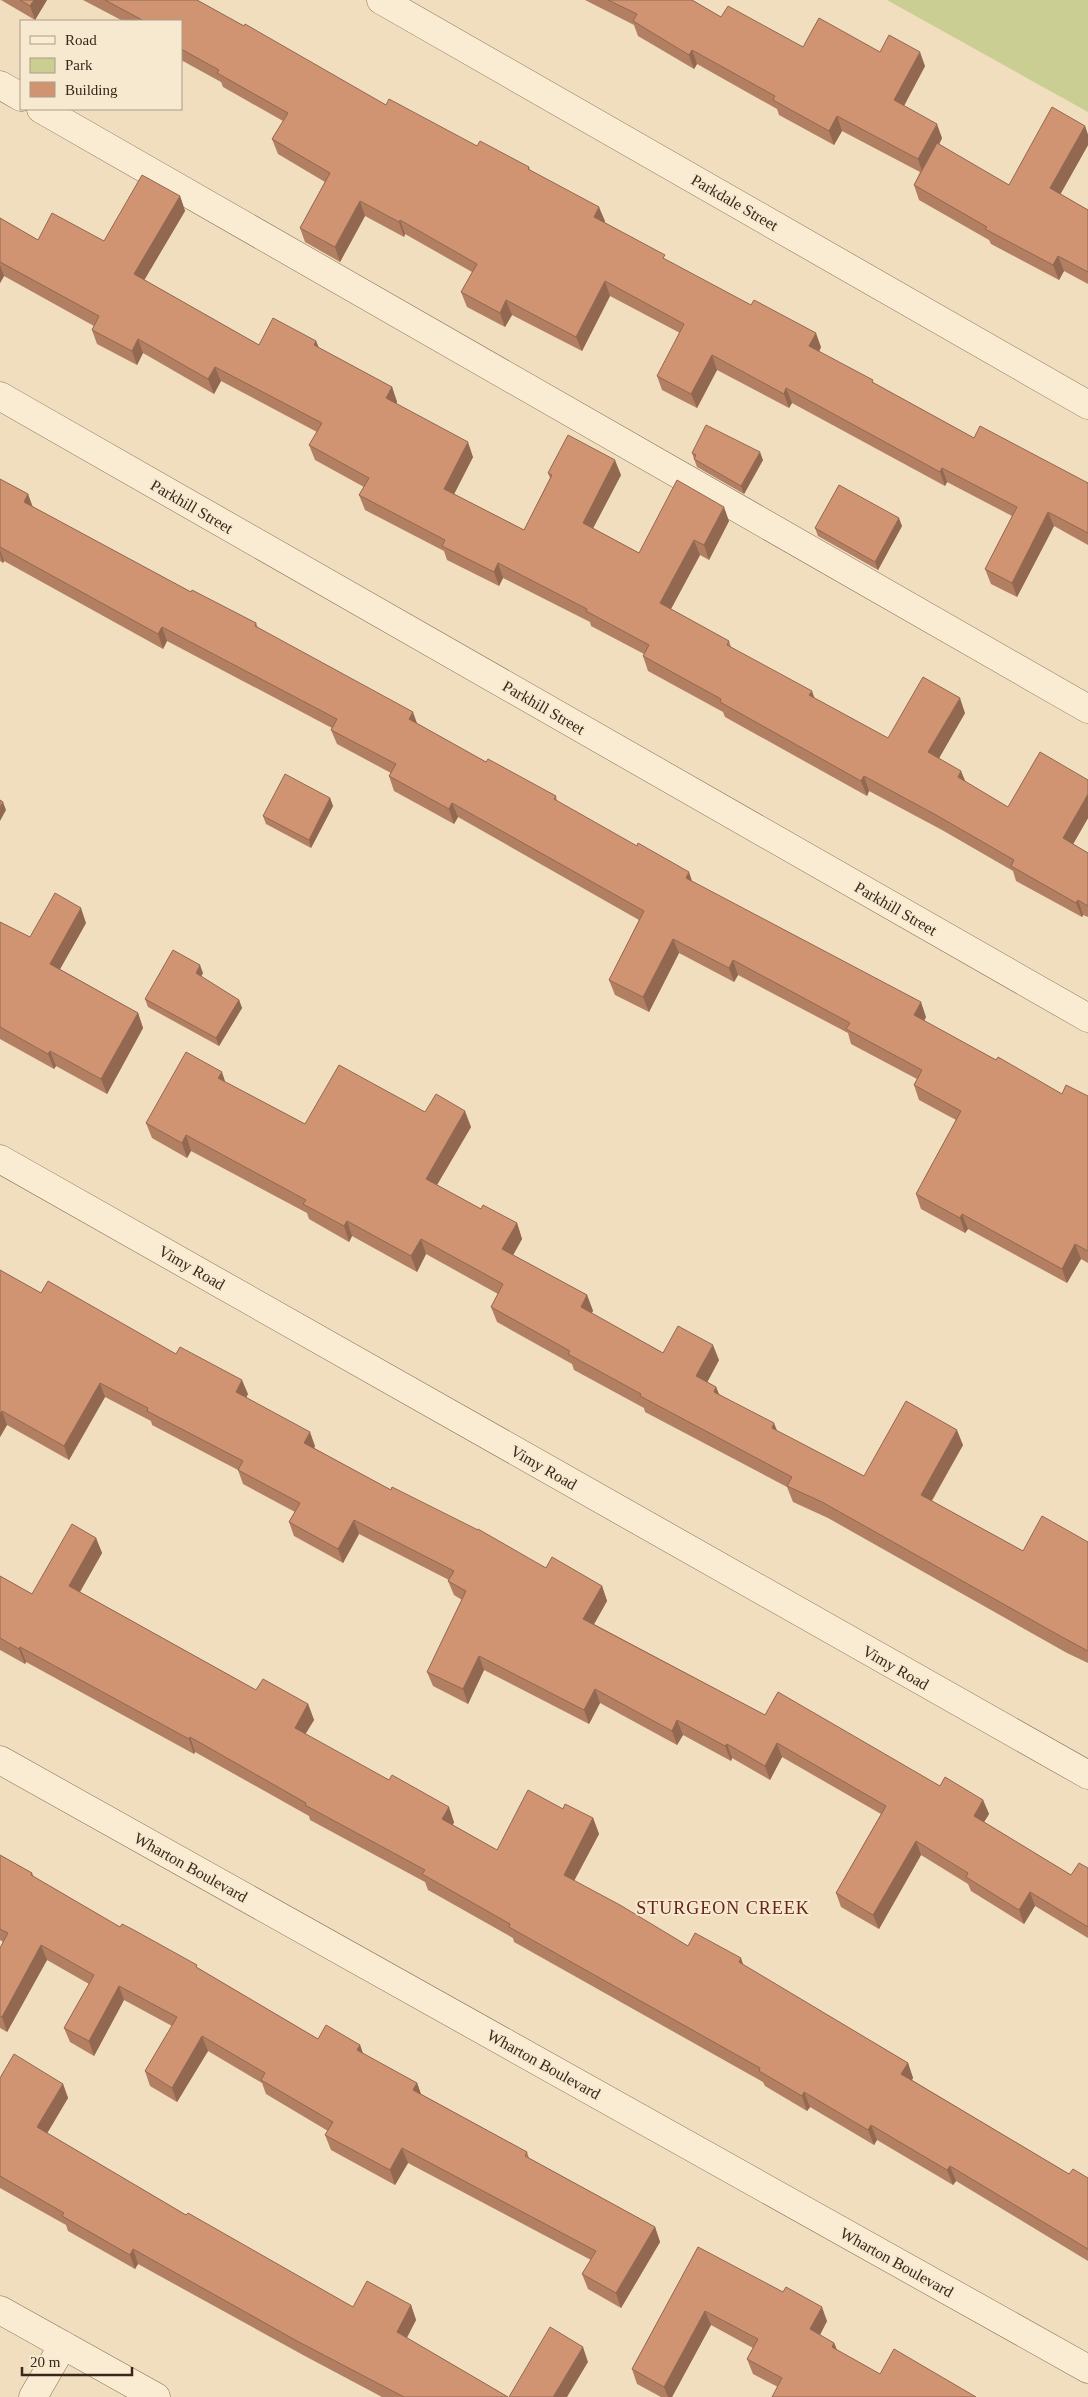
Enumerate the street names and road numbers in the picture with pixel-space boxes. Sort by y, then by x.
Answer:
street label: Parkdale Street [688,171,782,234]
street label: Parkhill Street [148,476,236,537]
street label: Parkhill Street [500,677,588,738]
street label: Parkhill Street [852,878,940,939]
street label: Vimy Road [155,1242,228,1294]
street label: Vimy Road [507,1442,580,1494]
street label: Vimy Road [859,1642,932,1694]
street label: Wharton Boulevard [131,1829,250,1906]
street label: Wharton Boulevard [484,2026,603,2103]
street label: Wharton Boulevard [837,2224,956,2301]

